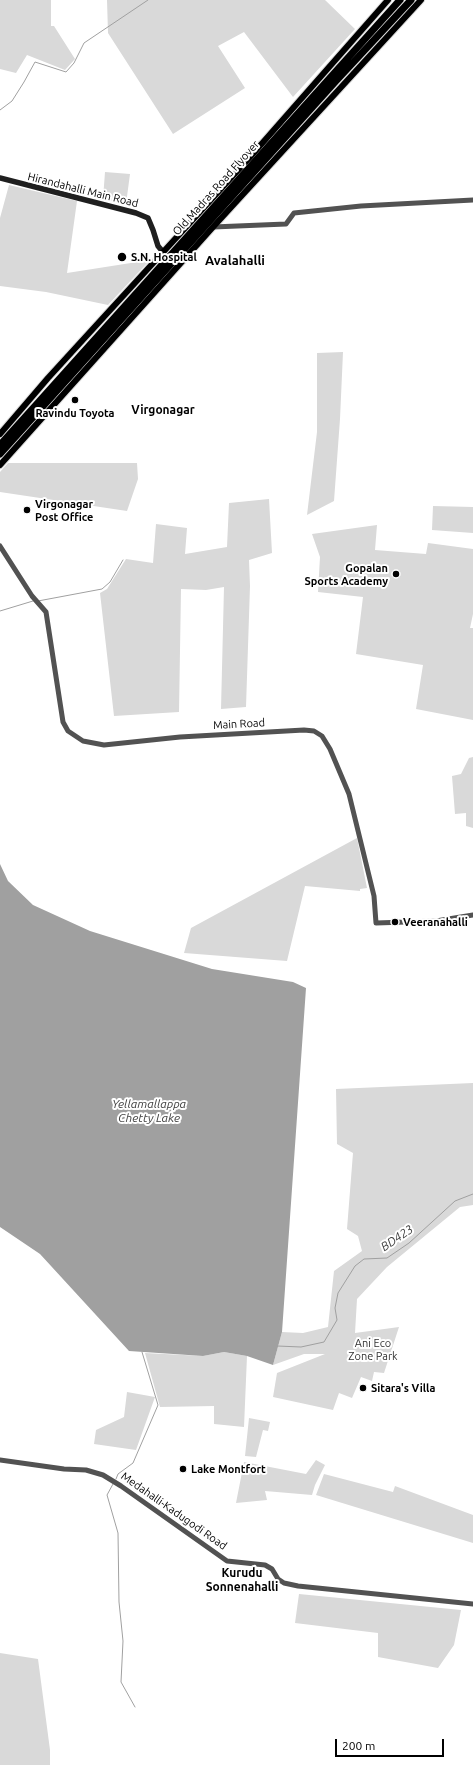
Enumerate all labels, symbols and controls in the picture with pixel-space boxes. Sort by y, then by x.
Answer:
street label: Old Madras Road Flyover [170,138,262,238]
street label: Hirandahalli Main Road [26,170,140,210]
place label: S.N. Hospital [131,250,197,264]
marker: S.N. Hospital [116,251,128,263]
district label: Avalahalli [205,253,265,269]
marker: Ravindu Toyota [70,395,80,405]
district label: Virgonagar [131,403,195,417]
place label: Ravindu Toyota [35,406,115,420]
place label: Virgonagar Post Office [35,497,93,523]
marker: Virgonagar Post Office [22,505,32,515]
place label: Gopalan Sports Academy [304,561,388,587]
marker: Gopalan Sports Academy [391,569,401,579]
street label: Main Road [213,716,265,732]
place label: Veeranahalli [403,915,468,929]
marker: Veeranahalli [390,917,400,927]
water label: Yellamallappa Chetty Lake [112,1097,186,1125]
water label: BD423 [378,1222,416,1254]
park label: Ani Eco Zone Park [348,1336,398,1362]
place label: Sitara's Villa [371,1381,435,1395]
marker: Sitara's Villa [358,1383,368,1393]
place label: Lake Montfort [191,1462,266,1476]
marker: Lake Montfort [178,1464,188,1474]
street label: Medahalli-Kadugodi Road [119,1469,229,1553]
district label: Kurudu Sonnenahalli [206,1566,278,1594]
scale bar [337,1731,446,1757]
text: 200 m [342,1739,375,1752]

